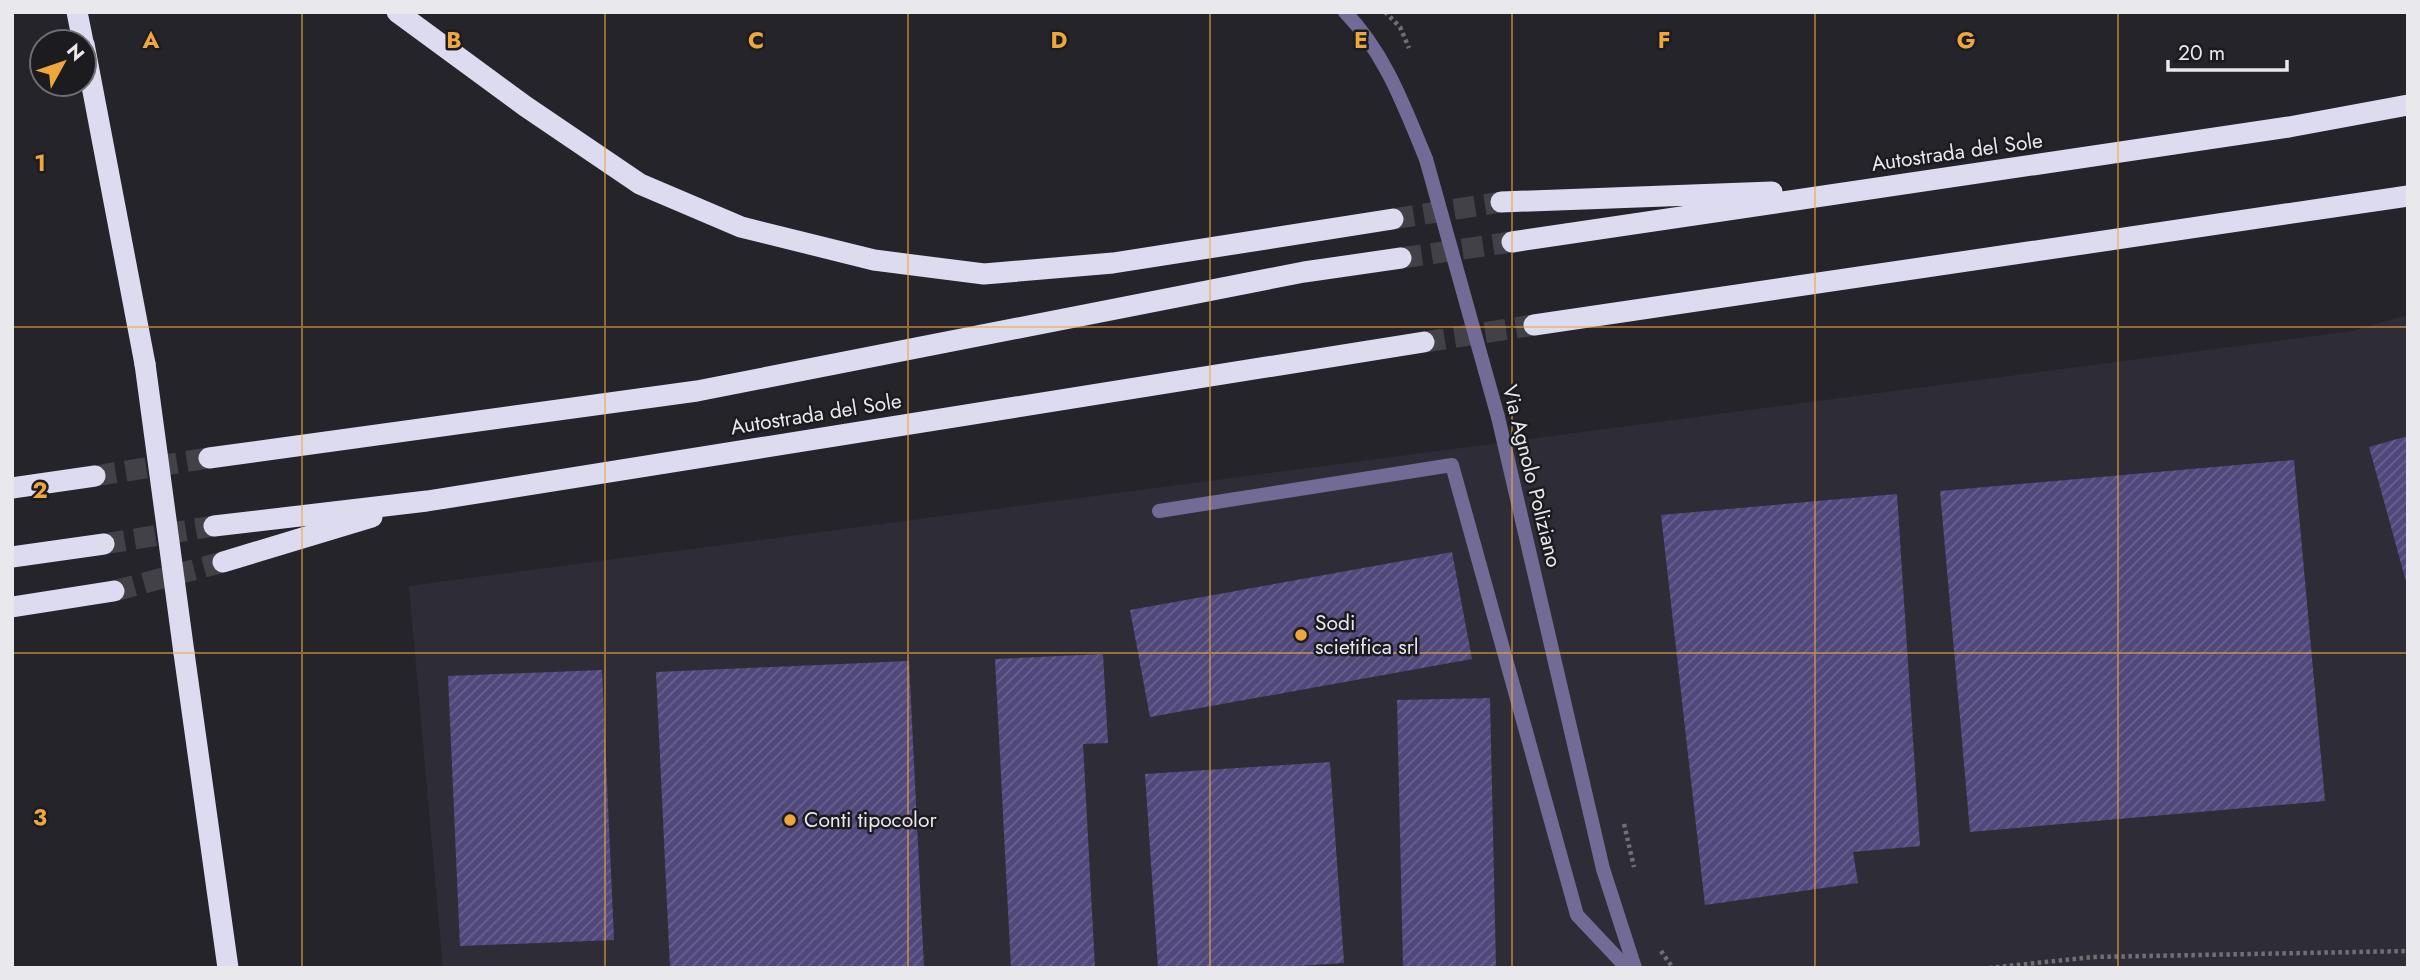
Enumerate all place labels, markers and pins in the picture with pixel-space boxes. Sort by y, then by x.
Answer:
place label: Sodi scietifica srl [1315,608,1419,662]
marker: Sodi scietifica srl [1293,627,1309,643]
place label: Conti tipocolor [804,805,937,835]
marker: Conti tipocolor [782,812,798,828]

